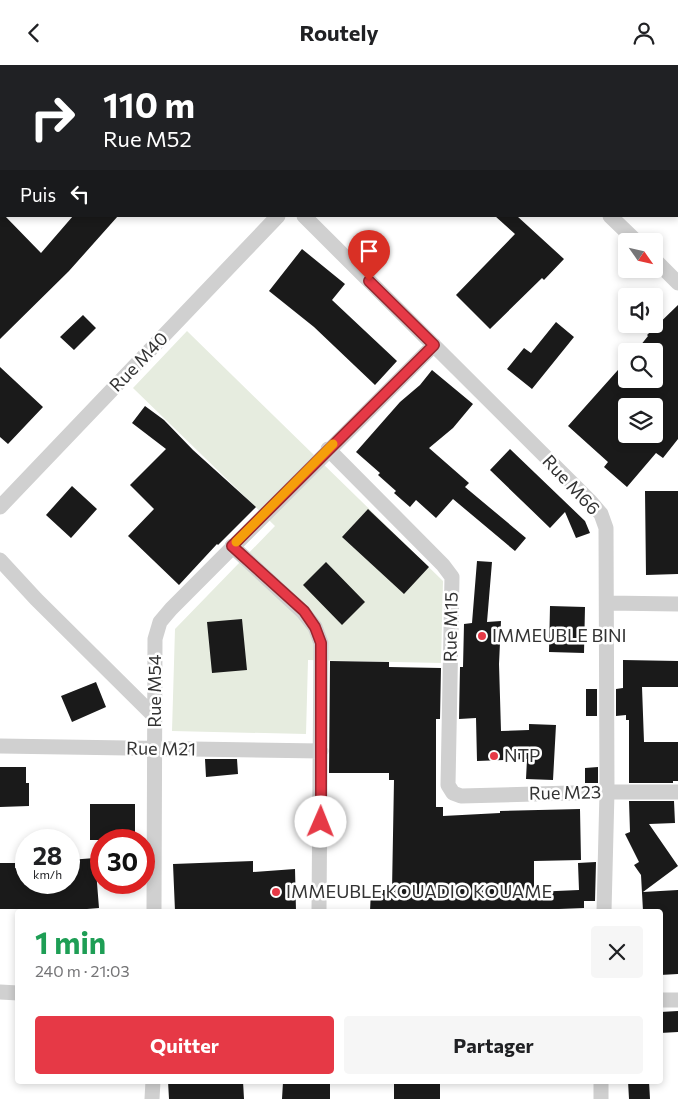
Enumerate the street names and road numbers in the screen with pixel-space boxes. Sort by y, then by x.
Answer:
street label: Rue M40 [104,327,172,396]
street label: Rue M66 [538,450,605,519]
street label: Rue M15 [438,592,462,662]
street label: Rue M54 [143,654,165,728]
street label: Rue M21 [126,736,196,760]
street label: Rue M23 [529,780,601,804]

